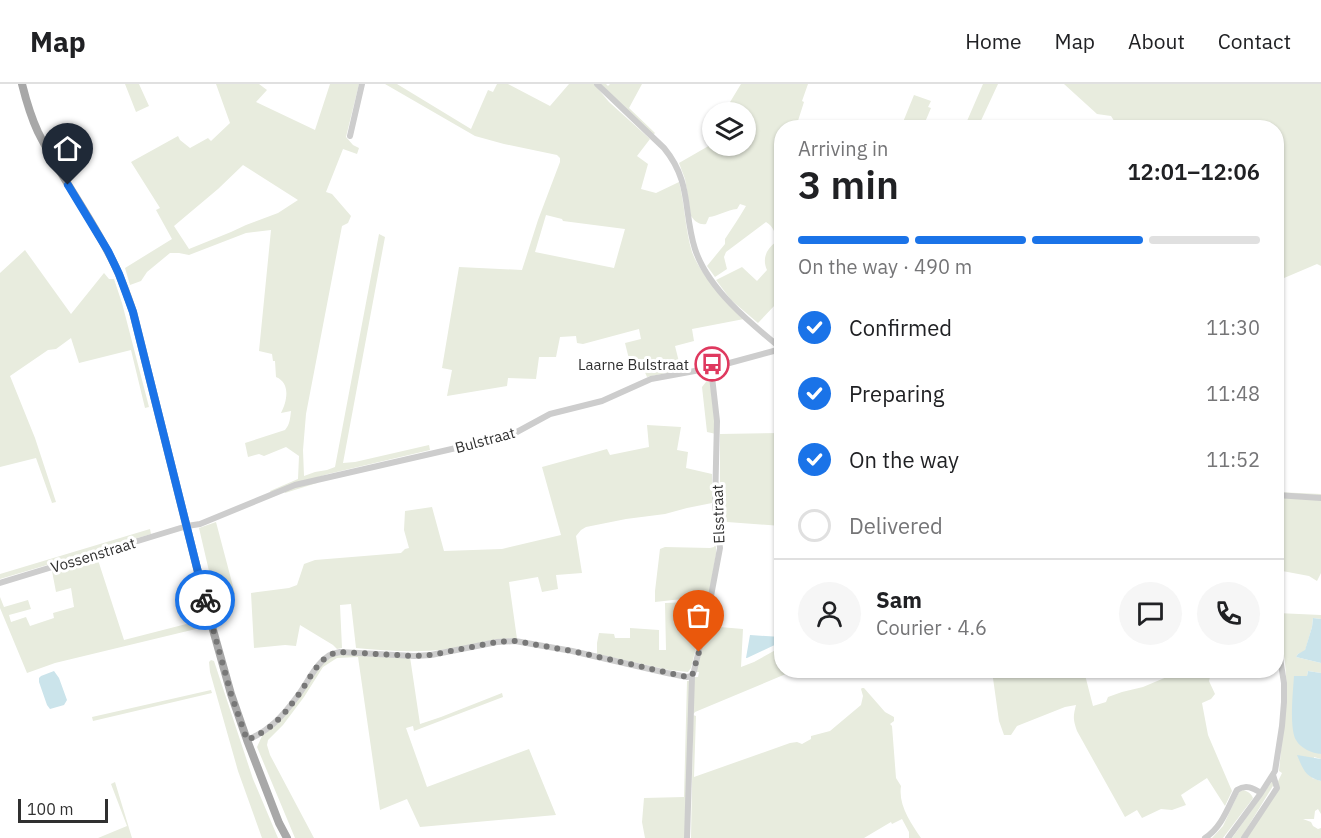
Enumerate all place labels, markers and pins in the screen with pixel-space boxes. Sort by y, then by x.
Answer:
pin [42,123,93,185]
bus stop icon: Laarne Bulstraat [694,346,730,382]
place label: Laarne Bulstraat [578,355,689,374]
pin [673,590,724,652]

